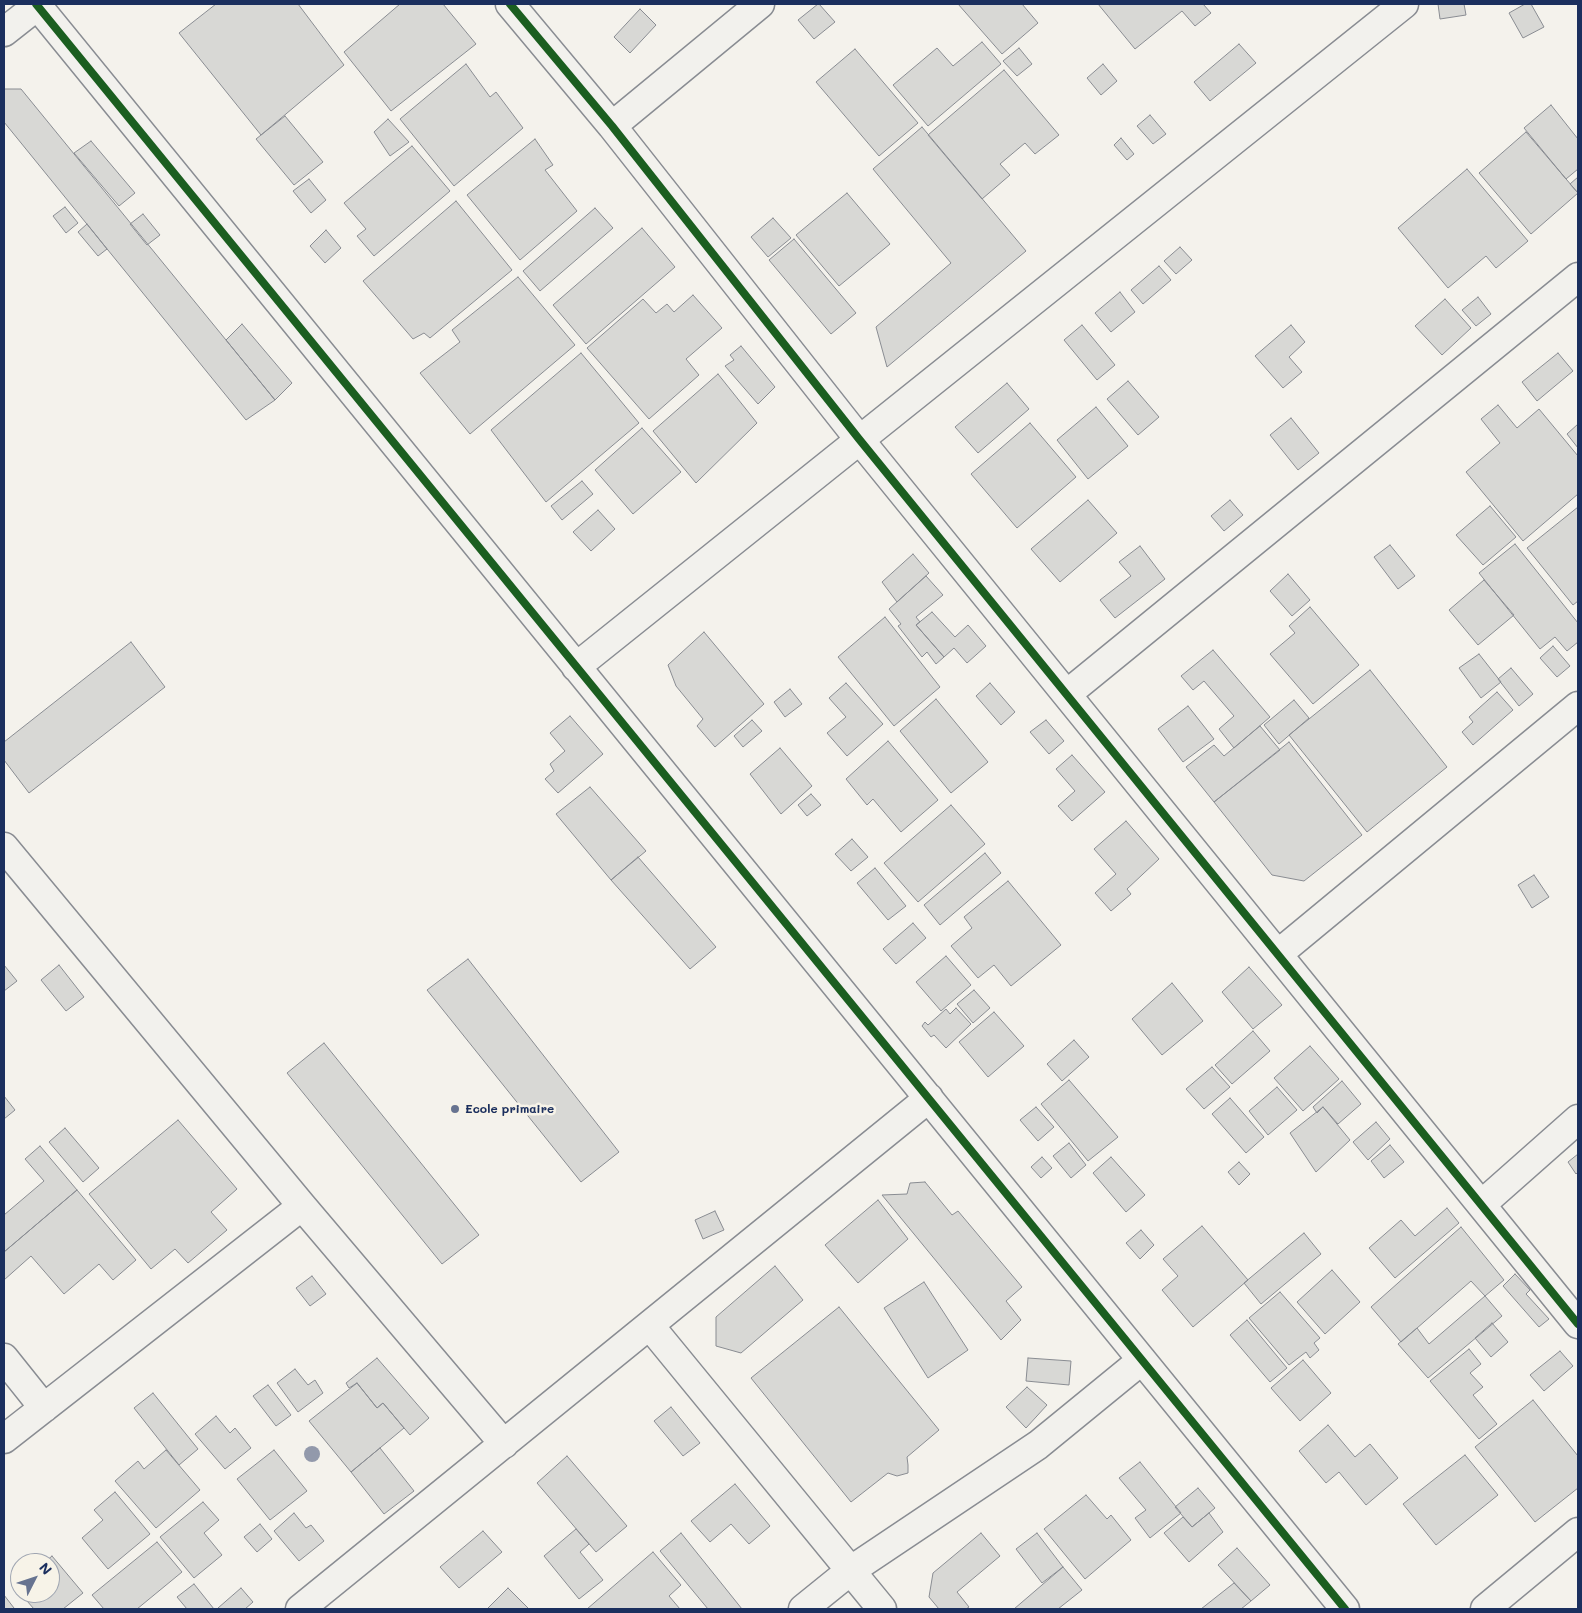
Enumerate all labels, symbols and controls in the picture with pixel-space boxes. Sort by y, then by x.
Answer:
place label: Ecole primaire [465,1102,554,1116]
marker: Ecole primaire [449,1103,461,1115]
north arrow [10,1553,60,1603]
text: N [35,1558,57,1579]

